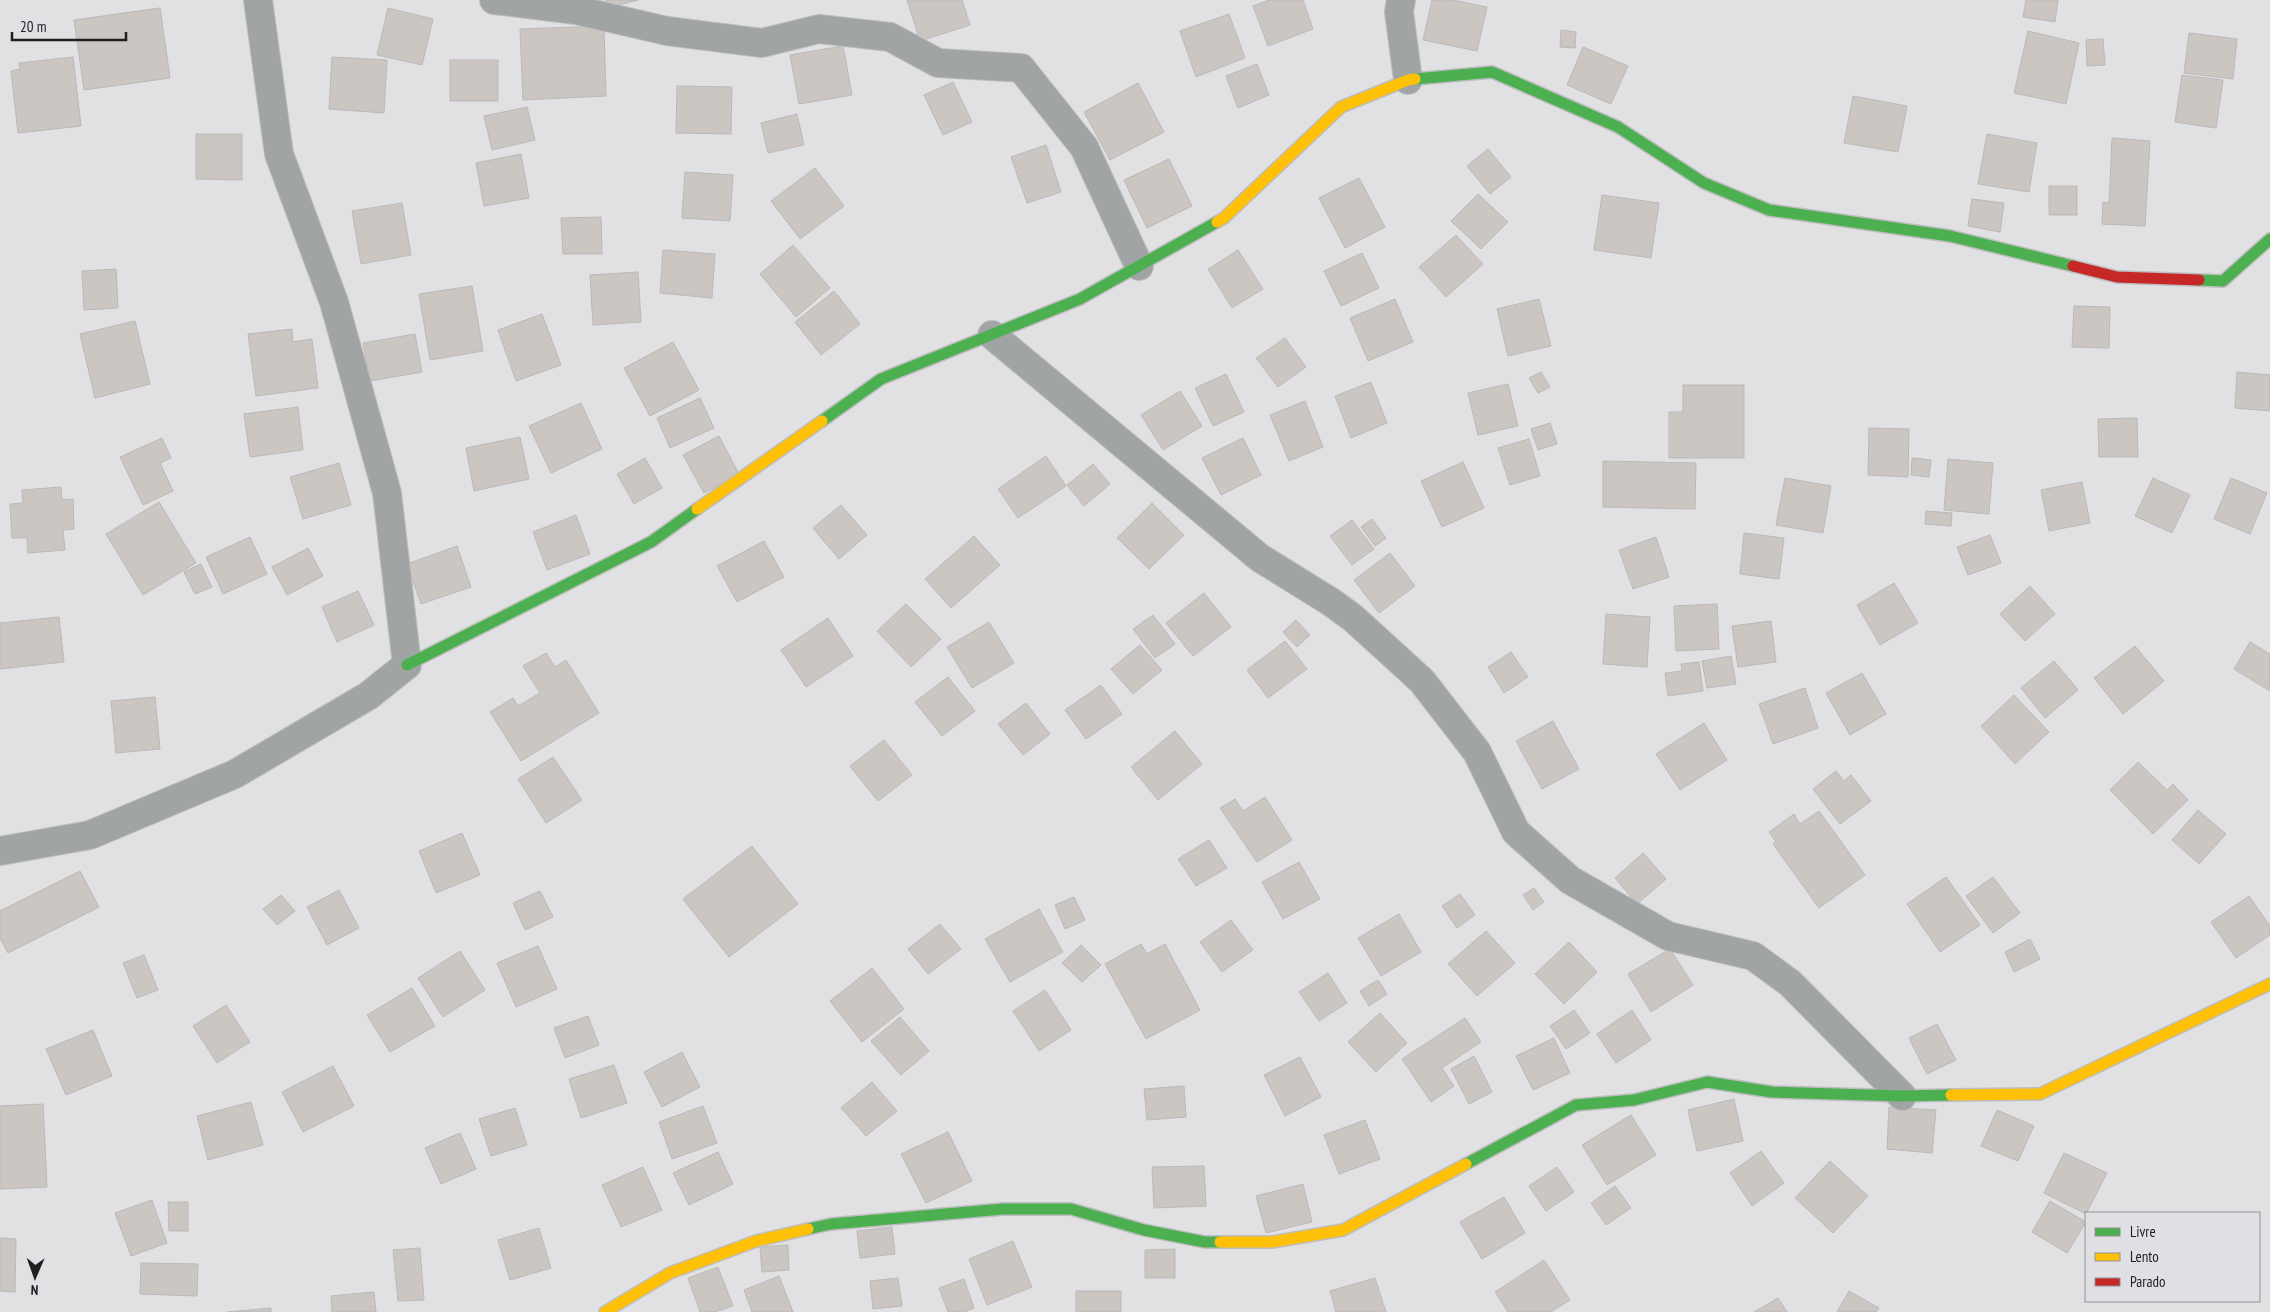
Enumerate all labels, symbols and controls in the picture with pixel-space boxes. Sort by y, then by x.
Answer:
scale bar [12,10,126,42]
text: 20 m [20,17,46,36]
legend [2085,1212,2260,1302]
text: Livre [2130,1222,2156,1241]
text: Lento [2130,1247,2159,1266]
north arrow [10,1252,60,1302]
text: Parado [2130,1272,2165,1291]
text: N [30,1281,39,1299]

